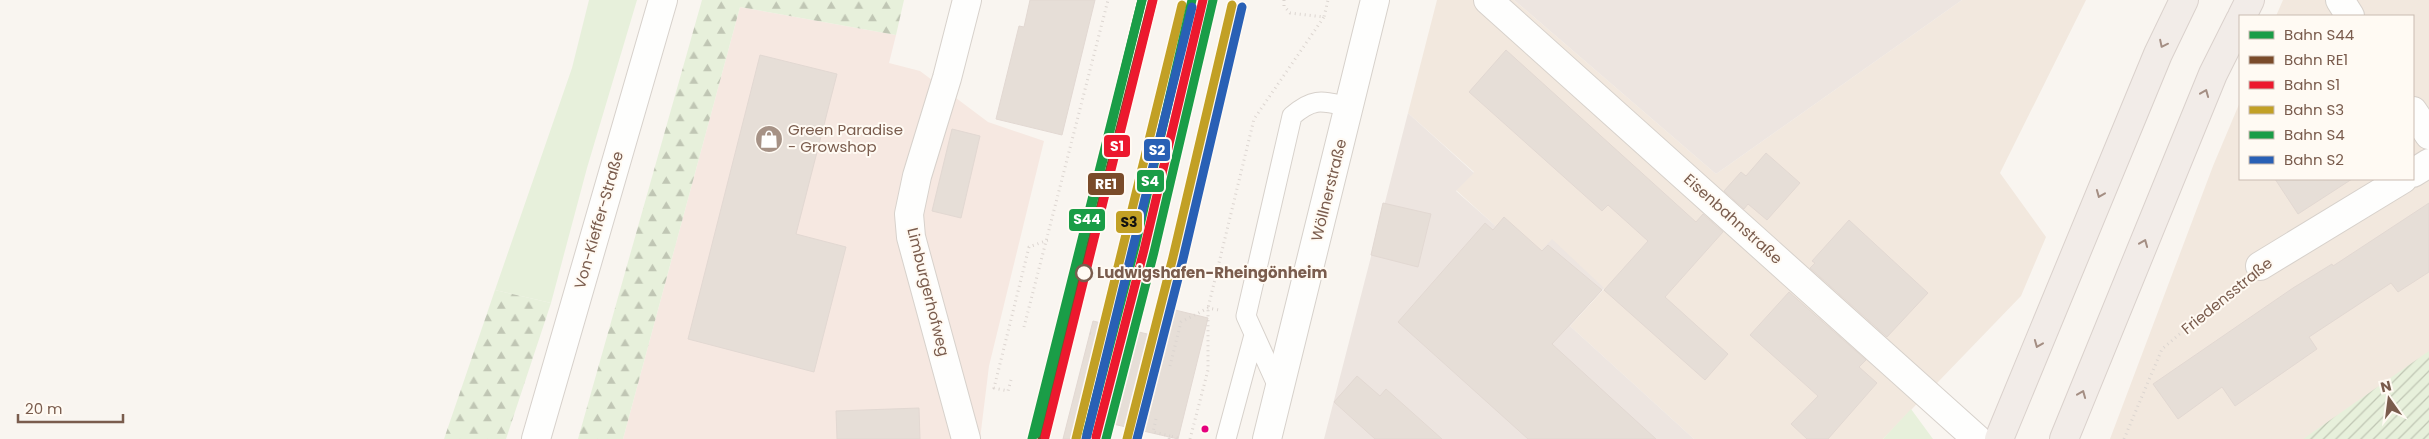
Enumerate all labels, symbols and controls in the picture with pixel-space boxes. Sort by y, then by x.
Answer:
legend [2239,15,2414,180]
text: Bahn S44 [2284,24,2354,45]
one-way arrow [2159,39,2169,48]
text: Bahn RE1 [2284,49,2348,70]
text: Bahn S1 [2284,74,2340,95]
one-way arrow [2199,89,2210,98]
text: Bahn S3 [2284,99,2344,120]
place label: Green Paradise - Growshop [788,119,903,157]
shop icon: Green Paradise - Growshop [754,124,784,154]
text: Bahn S4 [2284,124,2345,145]
line badge: S1 [1103,134,1131,158]
text: S1 [1110,136,1124,156]
street label: Wöllnerstraße [1306,137,1351,243]
line badge: S2 [1143,138,1171,162]
text: S2 [1149,140,1165,160]
street label: Von-Kieffer-Straße [569,149,628,291]
text: Bahn S2 [2284,149,2344,170]
line badge: S4 [1136,169,1165,193]
street label: Eisenbahnstraße [1679,169,1787,269]
text: S4 [1141,171,1159,191]
line badge: RE1 [1087,172,1125,196]
text: RE1 [1095,174,1117,194]
one-way arrow [2096,189,2107,198]
line badge: S44 [1068,208,1106,232]
text: S44 [1073,209,1101,229]
line badge: S3 [1115,210,1143,234]
text: S3 [1120,212,1138,232]
street label: Limburgerhofweg [902,225,955,358]
one-way arrow [2138,239,2148,248]
street label: Friedensstraße [2177,252,2277,339]
place label: Ludwigshafen-Rheingönheim [1097,262,1327,283]
marker: Ludwigshafen-Rheingönheim [1075,264,1093,282]
one-way arrow [2034,339,2045,348]
north arrow [2364,374,2414,424]
text: N [2378,375,2393,397]
one-way arrow [2076,390,2087,399]
scale bar [18,392,122,424]
text: 20 m [25,398,63,419]
unlabelled marker [1200,424,1210,434]

